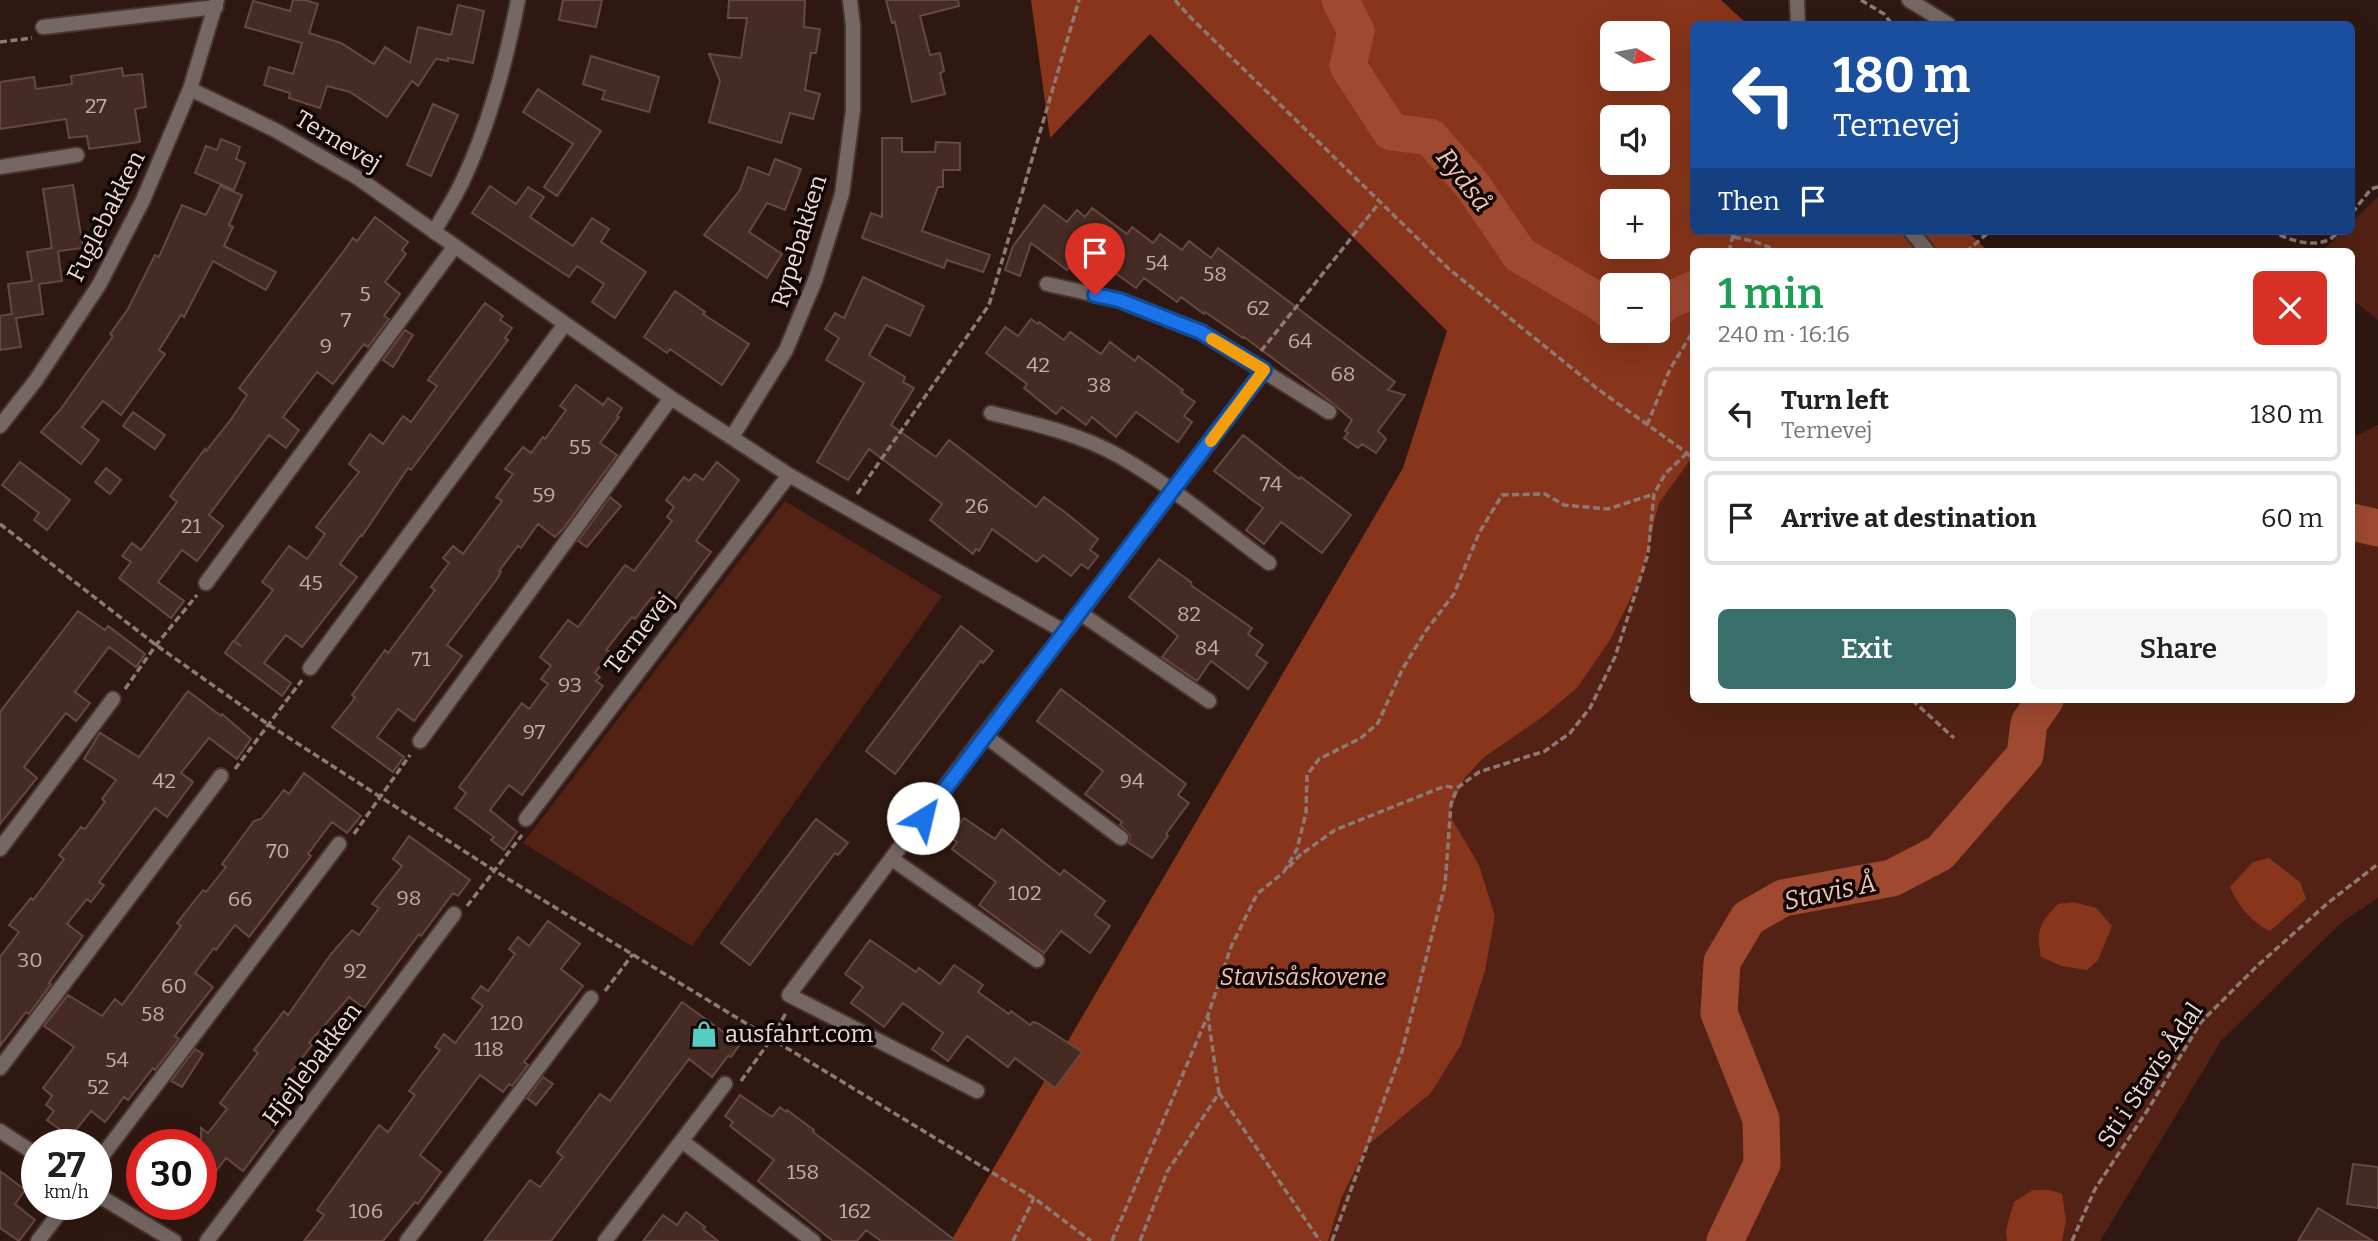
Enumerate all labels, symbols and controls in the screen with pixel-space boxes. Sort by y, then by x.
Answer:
north arrow [1600,21,1670,91]
map controls [1600,21,1670,343]
text: 180 m [1833,46,1970,105]
icon: left [1718,49,1809,140]
house number: 27 [85,93,107,119]
street label: Ternevej [290,104,386,178]
button: sound [1600,105,1670,175]
text: Ternevej [1833,106,1960,144]
water label: Rydså [1430,142,1498,218]
street label: Fuglebakken [61,146,151,286]
street label: Rypebakken [766,172,832,310]
icon: arrive [1794,182,1832,220]
text: Then [1718,186,1780,217]
button: + [1600,189,1670,259]
pin [1065,223,1125,295]
icon: arrive [1076,234,1114,272]
house number: 54 [1145,250,1169,276]
house number: 58 [1203,261,1227,287]
text: 1 min [1718,269,1824,319]
button: close [2253,271,2327,345]
button: − [1600,273,1670,343]
house number: 5 [359,281,371,307]
house number: 62 [1246,295,1270,321]
house number: 7 [341,307,352,333]
text: 240 m · 16:16 [1718,320,1850,348]
house number: 64 [1288,328,1312,354]
house number: 9 [320,333,332,359]
house number: 42 [1026,352,1050,378]
house number: 68 [1331,361,1355,387]
house number: 38 [1087,372,1111,398]
text: Turn left [1781,385,1889,416]
icon: left [1722,395,1760,433]
text: 180 m [2250,399,2323,430]
text: Ternevej [1781,416,1873,444]
house number: 55 [569,434,591,460]
house number: 74 [1260,471,1282,497]
house number: 59 [532,482,556,508]
house number: 26 [965,493,989,519]
icon: arrive [1722,499,1760,537]
text: Arrive at destination [1781,503,2036,534]
text: 60 m [2261,503,2323,534]
house number: 21 [181,513,201,539]
house number: 45 [299,570,323,596]
street label: Ternevej [599,587,679,679]
house number: 82 [1177,601,1201,627]
button: Exit [1718,609,2016,689]
button: Share [2030,609,2327,689]
house number: 84 [1195,635,1219,661]
house number: 71 [411,646,431,672]
house number: 93 [558,672,582,698]
house number: 97 [523,719,546,745]
house number: 42 [152,768,176,794]
house number: 94 [1120,768,1144,794]
position arrow [886,781,960,855]
house number: 70 [266,838,290,864]
water label: Stavis Å [1781,867,1879,917]
house number: 102 [1008,880,1042,906]
house number: 98 [397,885,421,911]
house number: 66 [228,886,252,912]
house number: 30 [17,947,43,973]
house number: 92 [343,958,367,984]
park label: Stavisåskovene [1220,963,1386,991]
house number: 60 [161,973,187,999]
street label: Hjejlebakken [257,997,367,1131]
street label: Sti i Stavis Ådal [2091,997,2209,1153]
house number: 58 [141,1001,165,1027]
house number: 120 [490,1010,524,1036]
shop icon: ausfahrt.com [689,1019,719,1049]
place label: ausfahrt.com [725,1020,873,1048]
house number: 118 [474,1036,504,1062]
house number: 54 [105,1047,129,1073]
house number: 52 [87,1074,109,1100]
speed limit sign: 30 [126,1129,217,1220]
text: 27 [47,1144,86,1186]
house number: 158 [787,1159,819,1185]
text: km/h [44,1181,89,1203]
house number: 106 [349,1198,383,1224]
house number: 162 [839,1198,871,1224]

